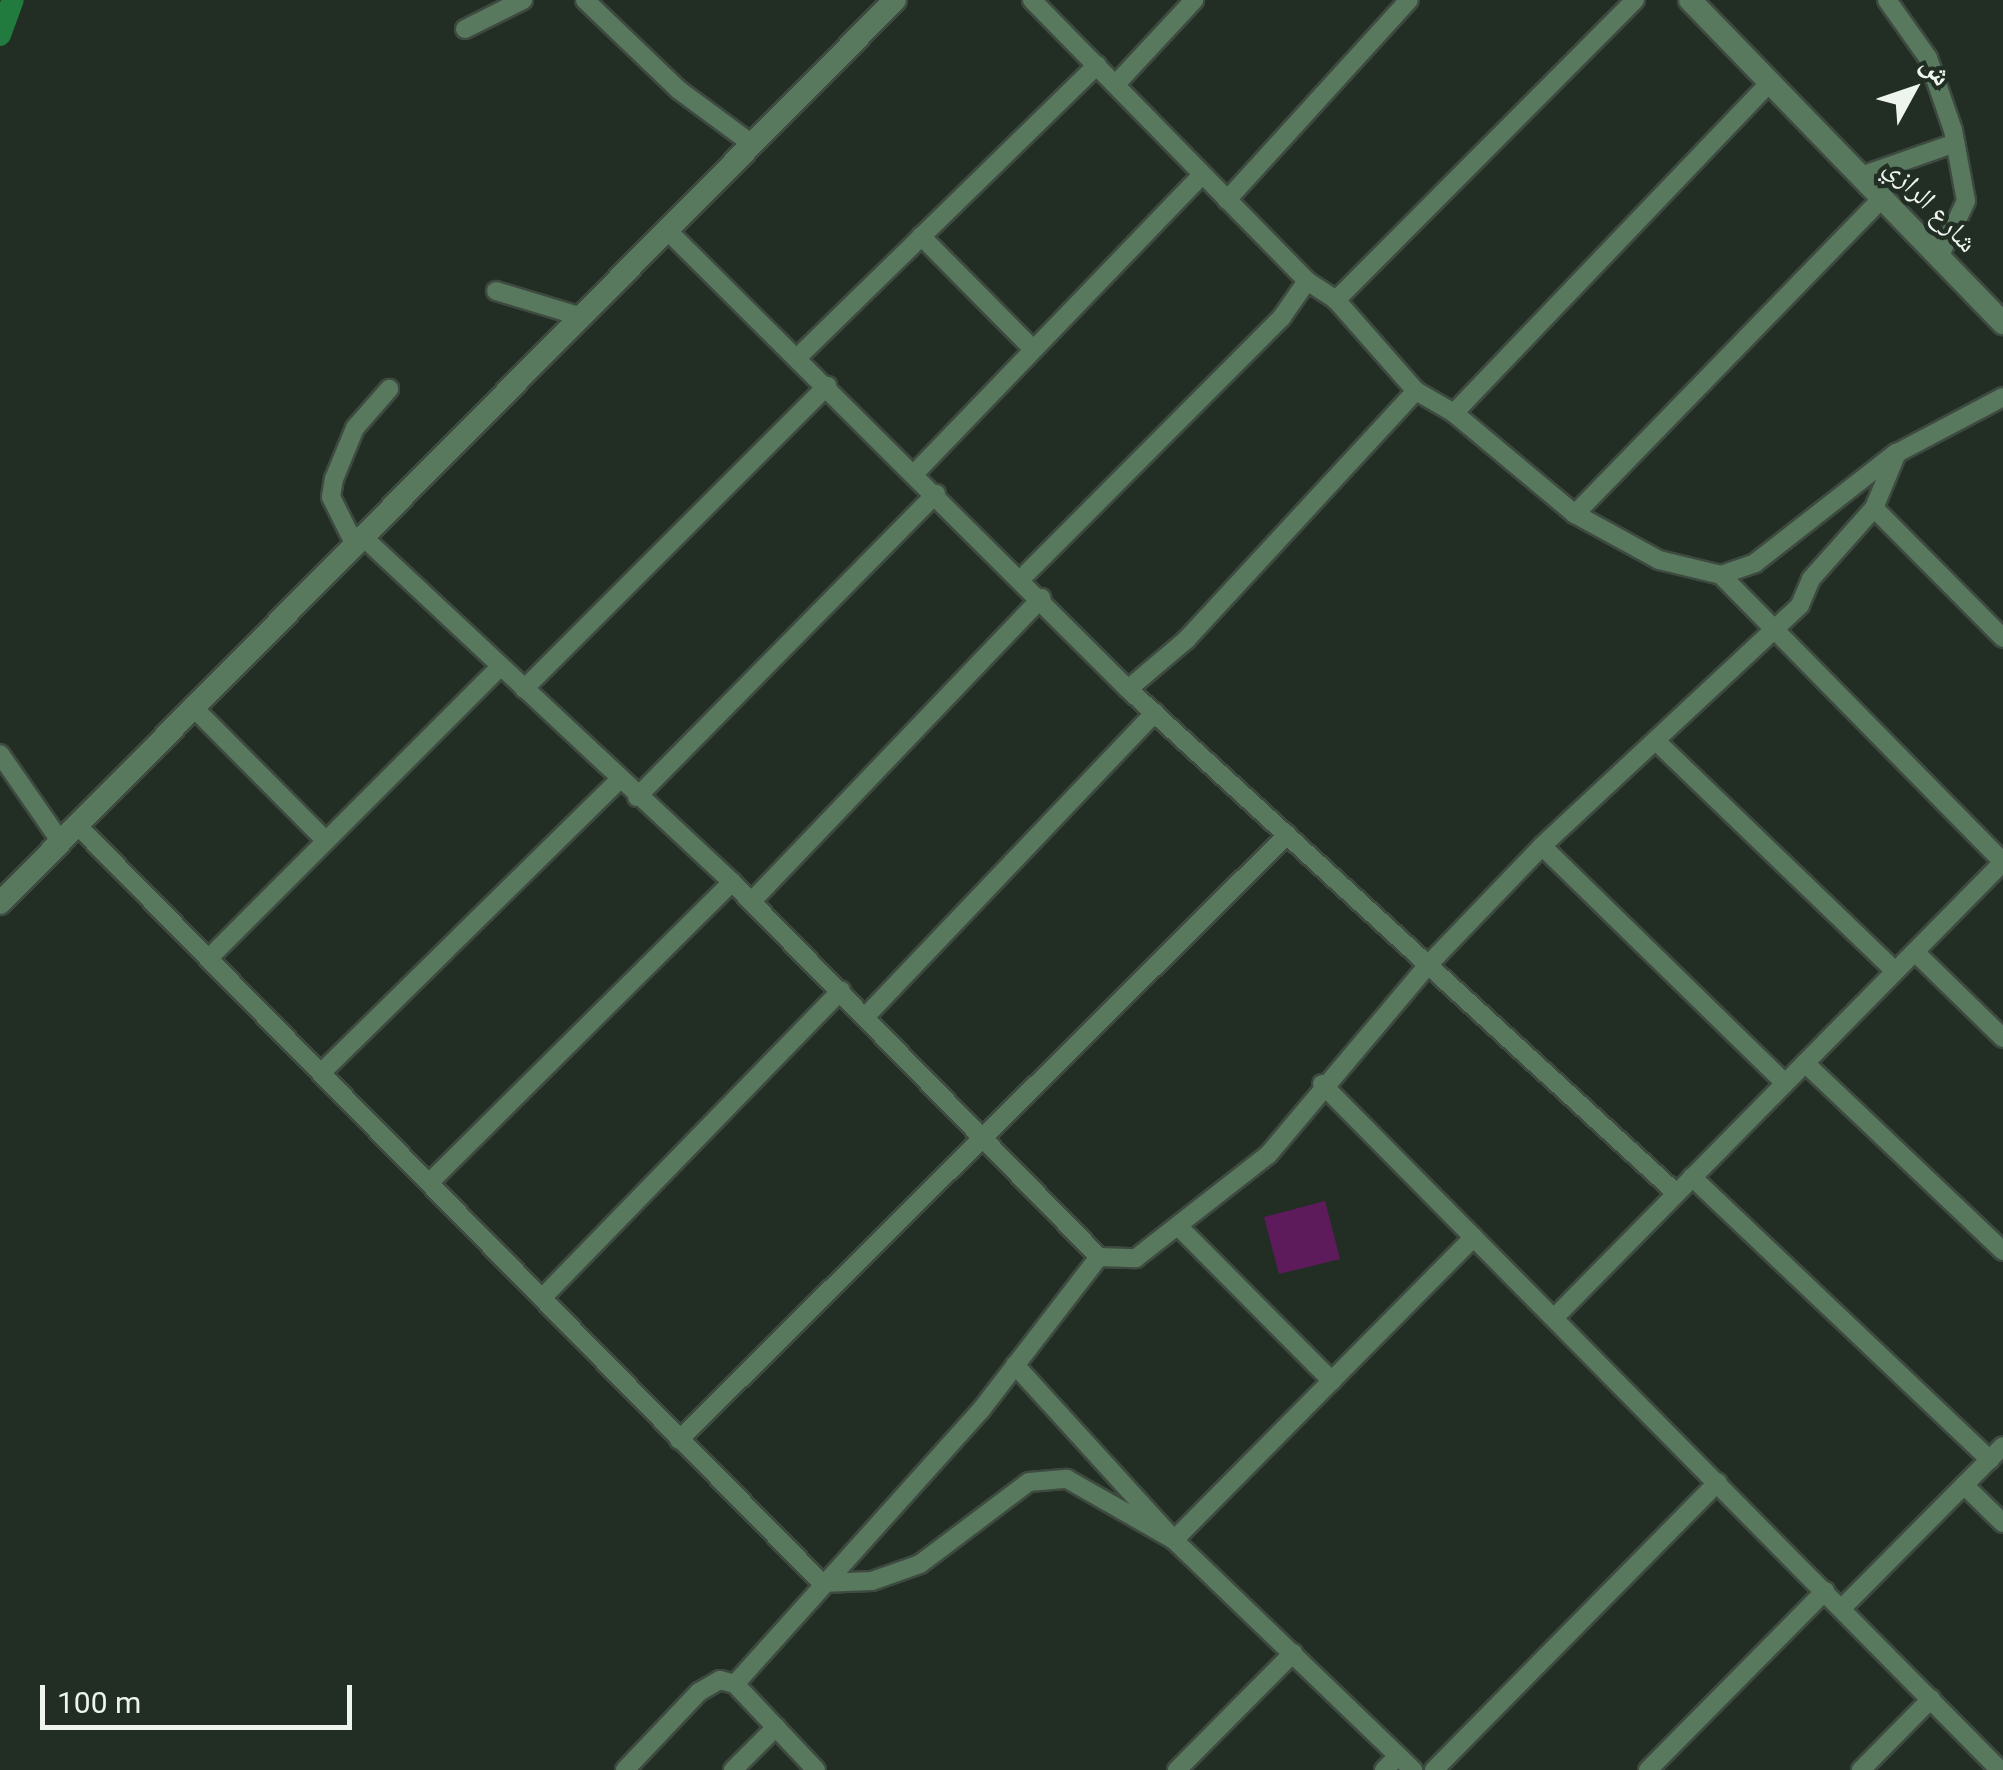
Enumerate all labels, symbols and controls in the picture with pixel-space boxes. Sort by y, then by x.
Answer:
north arrow [1863,40,1963,140]
text: ش [1914,48,1959,92]
street label: شارع الرازي [1878,151,1984,259]
scale bar [45,1665,358,1727]
text: 100 m [57,1685,141,1720]

